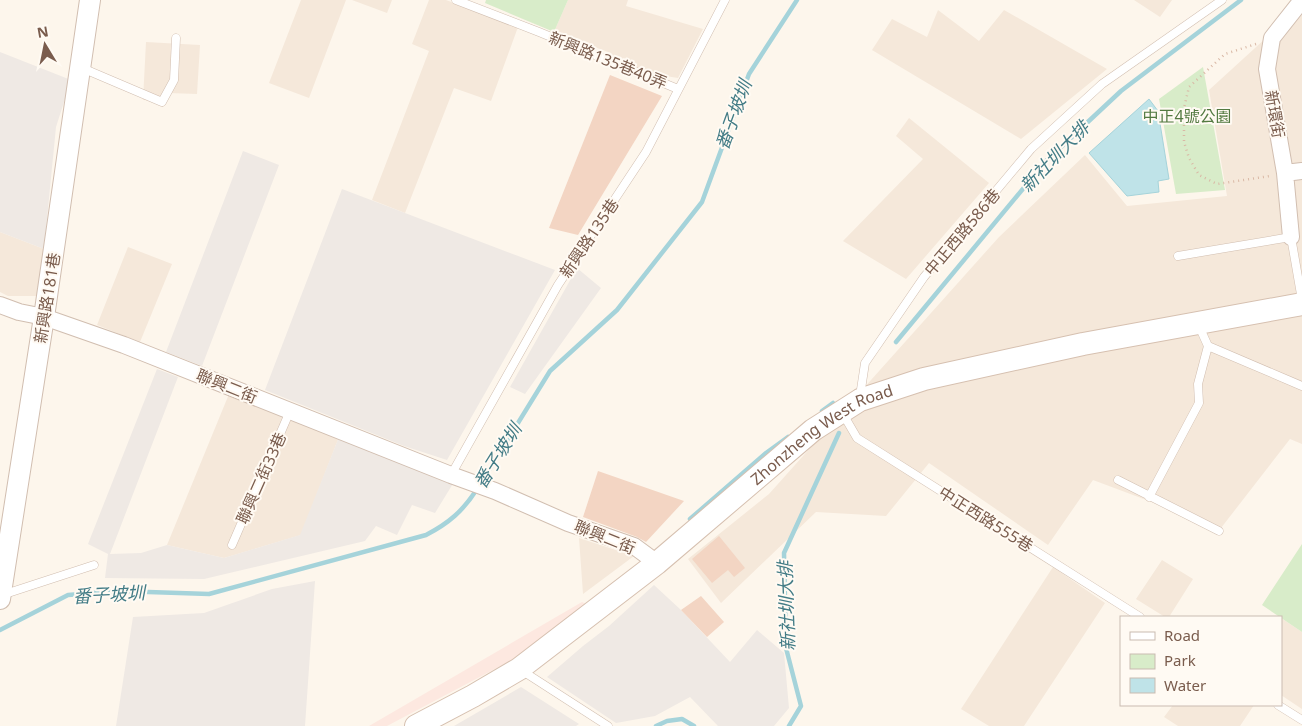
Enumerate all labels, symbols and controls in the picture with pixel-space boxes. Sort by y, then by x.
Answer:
north arrow [20,20,70,70]
text: N [35,21,50,42]
street label: 新興路135巷40弄 [546,26,670,94]
water label: 番子坡圳 [709,74,758,153]
street label: 新環街 [1260,88,1290,140]
park label: 中正4號公園 [1142,105,1232,127]
water label: 新社圳大排 [1014,114,1096,197]
street label: 中正西路586巷 [919,184,1005,280]
street label: 新興路135巷 [554,194,624,282]
street label: 新興路181巷 [29,251,65,345]
street label: 聯興二街 [193,364,261,408]
street label: Zhonzheng West Road [746,379,896,490]
water label: 番子坡圳 [468,416,528,492]
street label: 聯興二街33巷 [231,429,291,527]
street label: 中正西路555巷 [935,481,1037,557]
street label: 聯興二街 [571,515,639,559]
water label: 新社圳大排 [772,559,800,651]
water label: 番子坡圳 [72,580,149,608]
legend [1120,616,1282,706]
text: Road [1164,625,1200,645]
text: Park [1164,650,1196,670]
text: Water [1164,675,1206,695]

